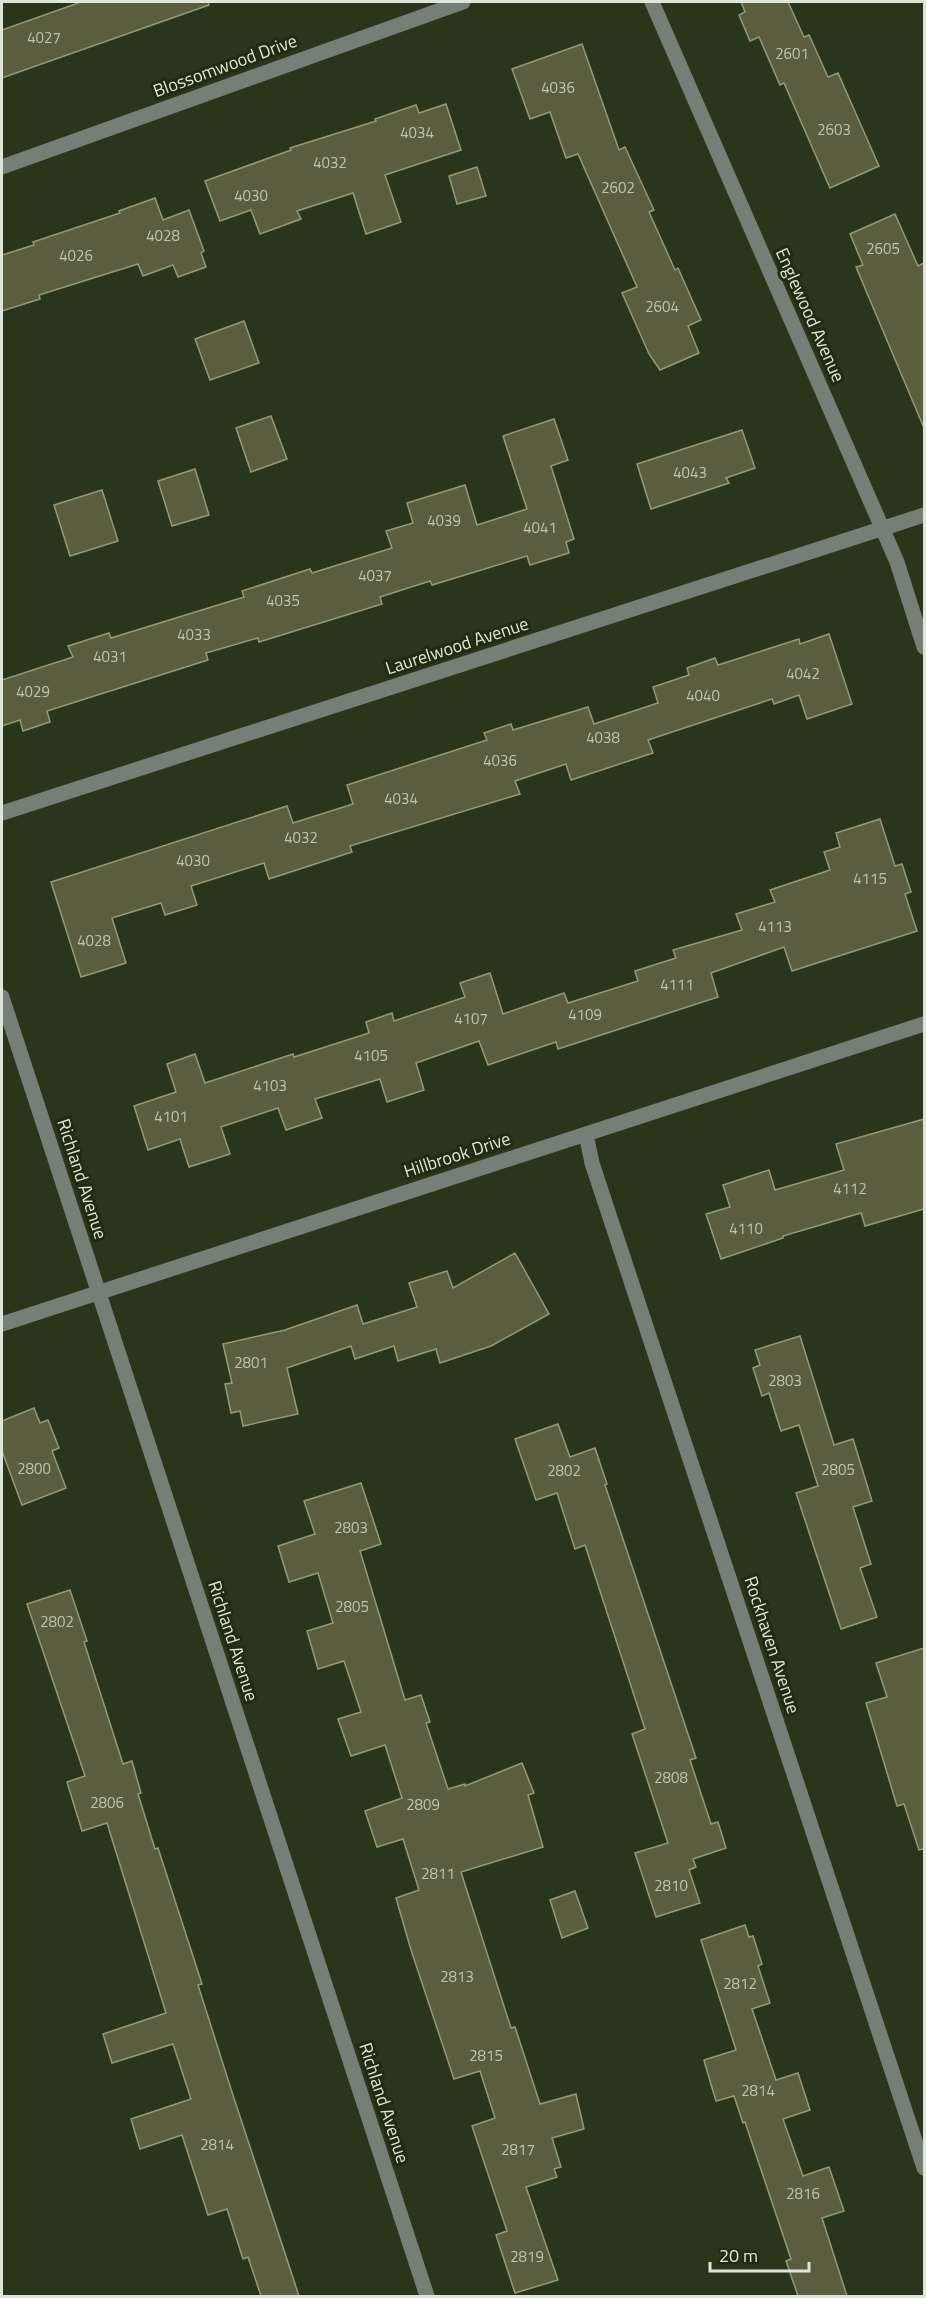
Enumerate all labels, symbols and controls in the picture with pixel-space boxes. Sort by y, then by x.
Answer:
house number: 4027 [27,26,61,49]
street label: Blossomwood Drive [149,27,301,104]
house number: 2601 [775,42,809,65]
house number: 4036 [541,76,575,99]
house number: 2603 [817,118,851,141]
house number: 4034 [400,121,434,144]
house number: 4032 [313,151,347,174]
house number: 2602 [601,176,635,199]
house number: 4030 [234,184,268,207]
house number: 4028 [146,224,180,247]
house number: 2605 [866,237,900,260]
street label: Englewood Avenue [769,243,852,386]
house number: 4026 [59,244,93,267]
house number: 2604 [645,295,679,318]
house number: 4043 [673,461,707,484]
house number: 4039 [427,509,461,532]
house number: 4041 [523,516,557,539]
house number: 4037 [358,564,392,587]
house number: 4035 [266,589,300,612]
street label: Laurelwood Avenue [382,610,532,681]
house number: 4033 [177,623,211,646]
house number: 4031 [93,645,127,668]
house number: 4042 [786,662,820,685]
house number: 4029 [16,680,50,703]
house number: 4040 [686,684,720,707]
house number: 4038 [586,726,620,749]
house number: 4036 [483,749,517,772]
house number: 4034 [384,787,418,810]
house number: 4032 [284,826,318,849]
house number: 4030 [176,849,210,872]
house number: 4115 [853,867,887,890]
house number: 4113 [758,915,792,938]
house number: 4028 [77,929,111,952]
house number: 4111 [660,973,694,996]
house number: 4109 [568,1003,602,1026]
house number: 4107 [454,1007,488,1030]
house number: 4105 [354,1044,388,1067]
house number: 4103 [253,1074,287,1097]
house number: 4101 [154,1105,188,1128]
street label: Richland Avenue [50,1115,115,1243]
street label: Hillbrook Drive [400,1125,514,1184]
house number: 4112 [833,1177,867,1200]
house number: 4110 [729,1217,763,1240]
house number: 2801 [234,1351,268,1374]
house number: 2803 [768,1369,802,1392]
house number: 2800 [17,1457,51,1480]
house number: 2805 [821,1458,855,1481]
house number: 2802 [547,1459,581,1482]
house number: 2803 [334,1516,368,1539]
street label: Rockhaven Avenue [738,1573,807,1717]
street label: Richland Avenue [201,1577,266,1705]
house number: 2805 [335,1595,369,1618]
house number: 2802 [40,1610,74,1633]
house number: 2808 [654,1766,688,1789]
house number: 2806 [90,1791,124,1814]
house number: 2809 [406,1793,440,1816]
house number: 2811 [421,1862,455,1885]
house number: 2810 [654,1874,688,1897]
house number: 2813 [440,1965,474,1988]
house number: 2812 [723,1972,757,1995]
street label: Richland Avenue [352,2039,417,2167]
house number: 2815 [469,2044,503,2067]
house number: 2814 [741,2079,775,2102]
house number: 2814 [200,2133,234,2156]
house number: 2817 [501,2138,535,2161]
house number: 2816 [786,2182,820,2205]
scale bar [710,2235,809,2273]
text: 20 m [719,2242,758,2269]
house number: 2819 [510,2245,544,2268]

